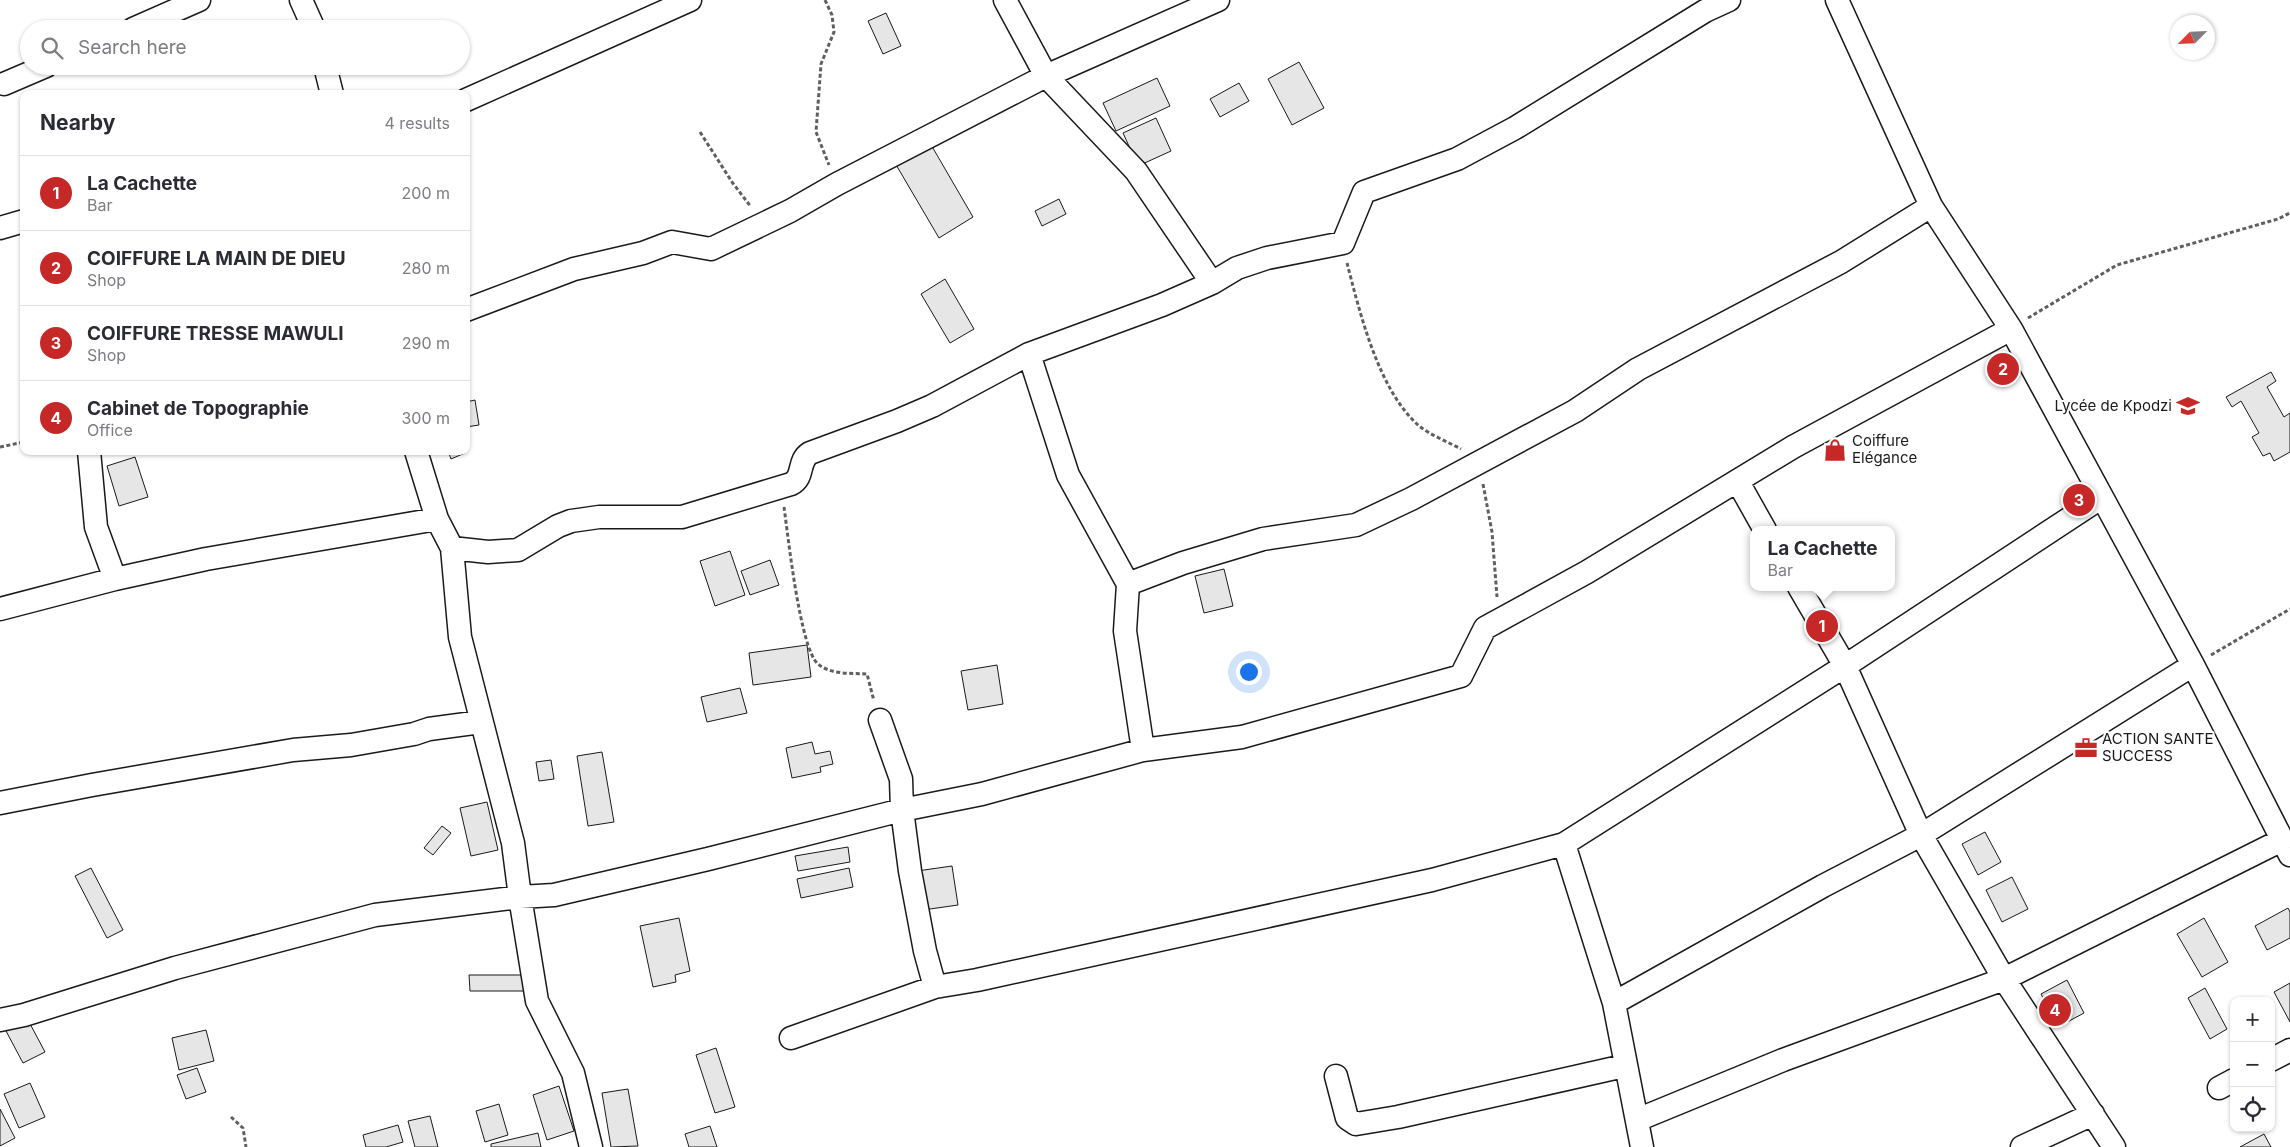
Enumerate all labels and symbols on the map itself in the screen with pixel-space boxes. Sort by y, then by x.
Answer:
north arrow [2170,15,2215,60]
pin: 2 [1987,350,2019,388]
school or university icon: Lycée de Kpodzi [2175,393,2201,419]
place label: Lycée de Kpodzi [2055,396,2172,415]
place label: Coiffure Elégance [1852,431,1917,467]
shop icon: Coiffure Elégance [1822,437,1848,463]
pin: 3 [2063,481,2095,519]
pin: 1 [1806,607,1838,645]
your location [1236,659,1262,685]
place label: ACTION SANTE SUCCESS [2102,729,2213,765]
office icon: ACTION SANTE SUCCESS [2073,735,2099,761]
pin: 4 [2039,991,2071,1029]

